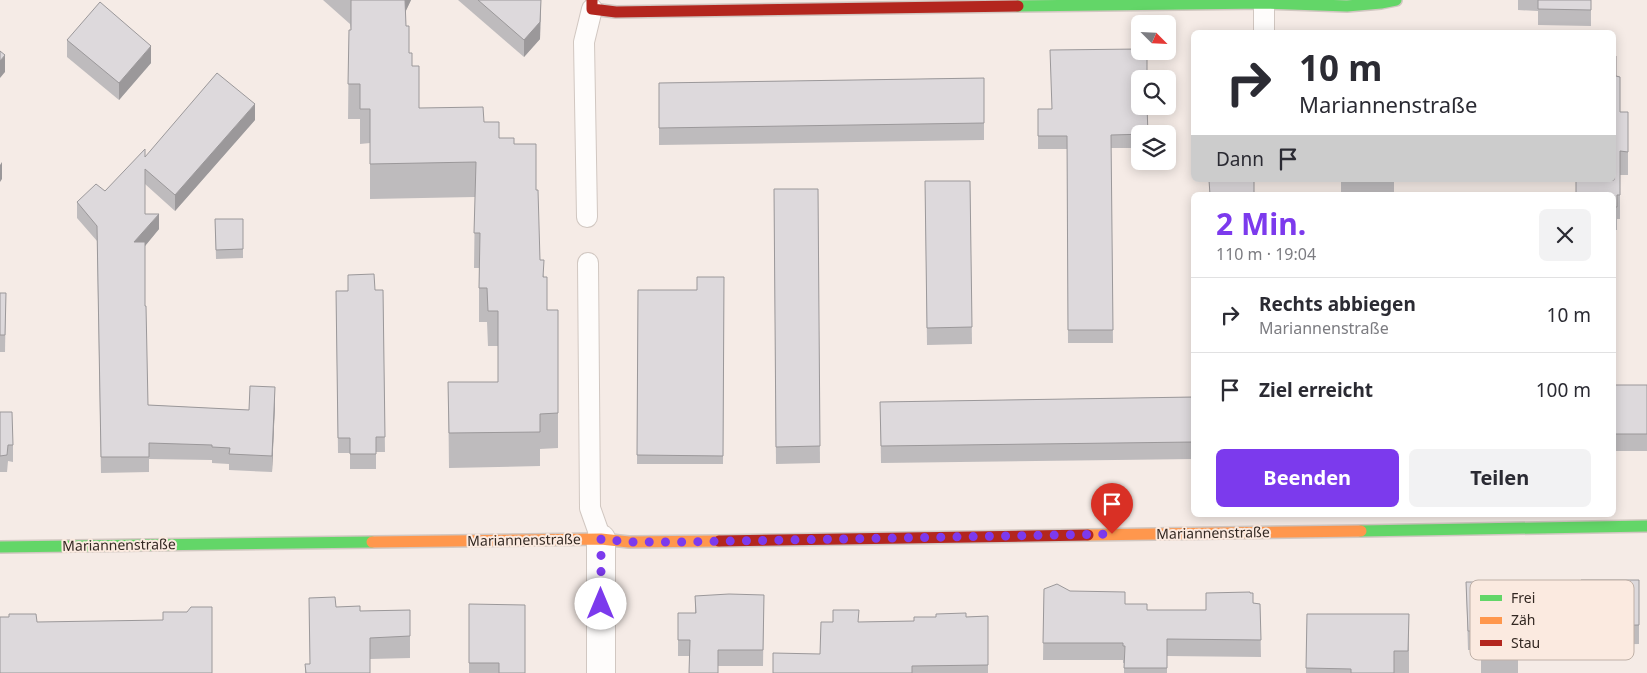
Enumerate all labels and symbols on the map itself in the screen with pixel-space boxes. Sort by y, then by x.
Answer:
north arrow [1131,15,1176,60]
pin [1091,483,1133,534]
street label: Mariannenstraße [1156,522,1270,543]
street label: Mariannenstraße [467,529,581,550]
street label: Mariannenstraße [62,534,176,555]
position arrow [574,577,626,629]
legend [1470,580,1634,660]
text: Frei [1511,588,1535,607]
text: Zäh [1511,610,1536,629]
text: Stau [1511,633,1540,652]

